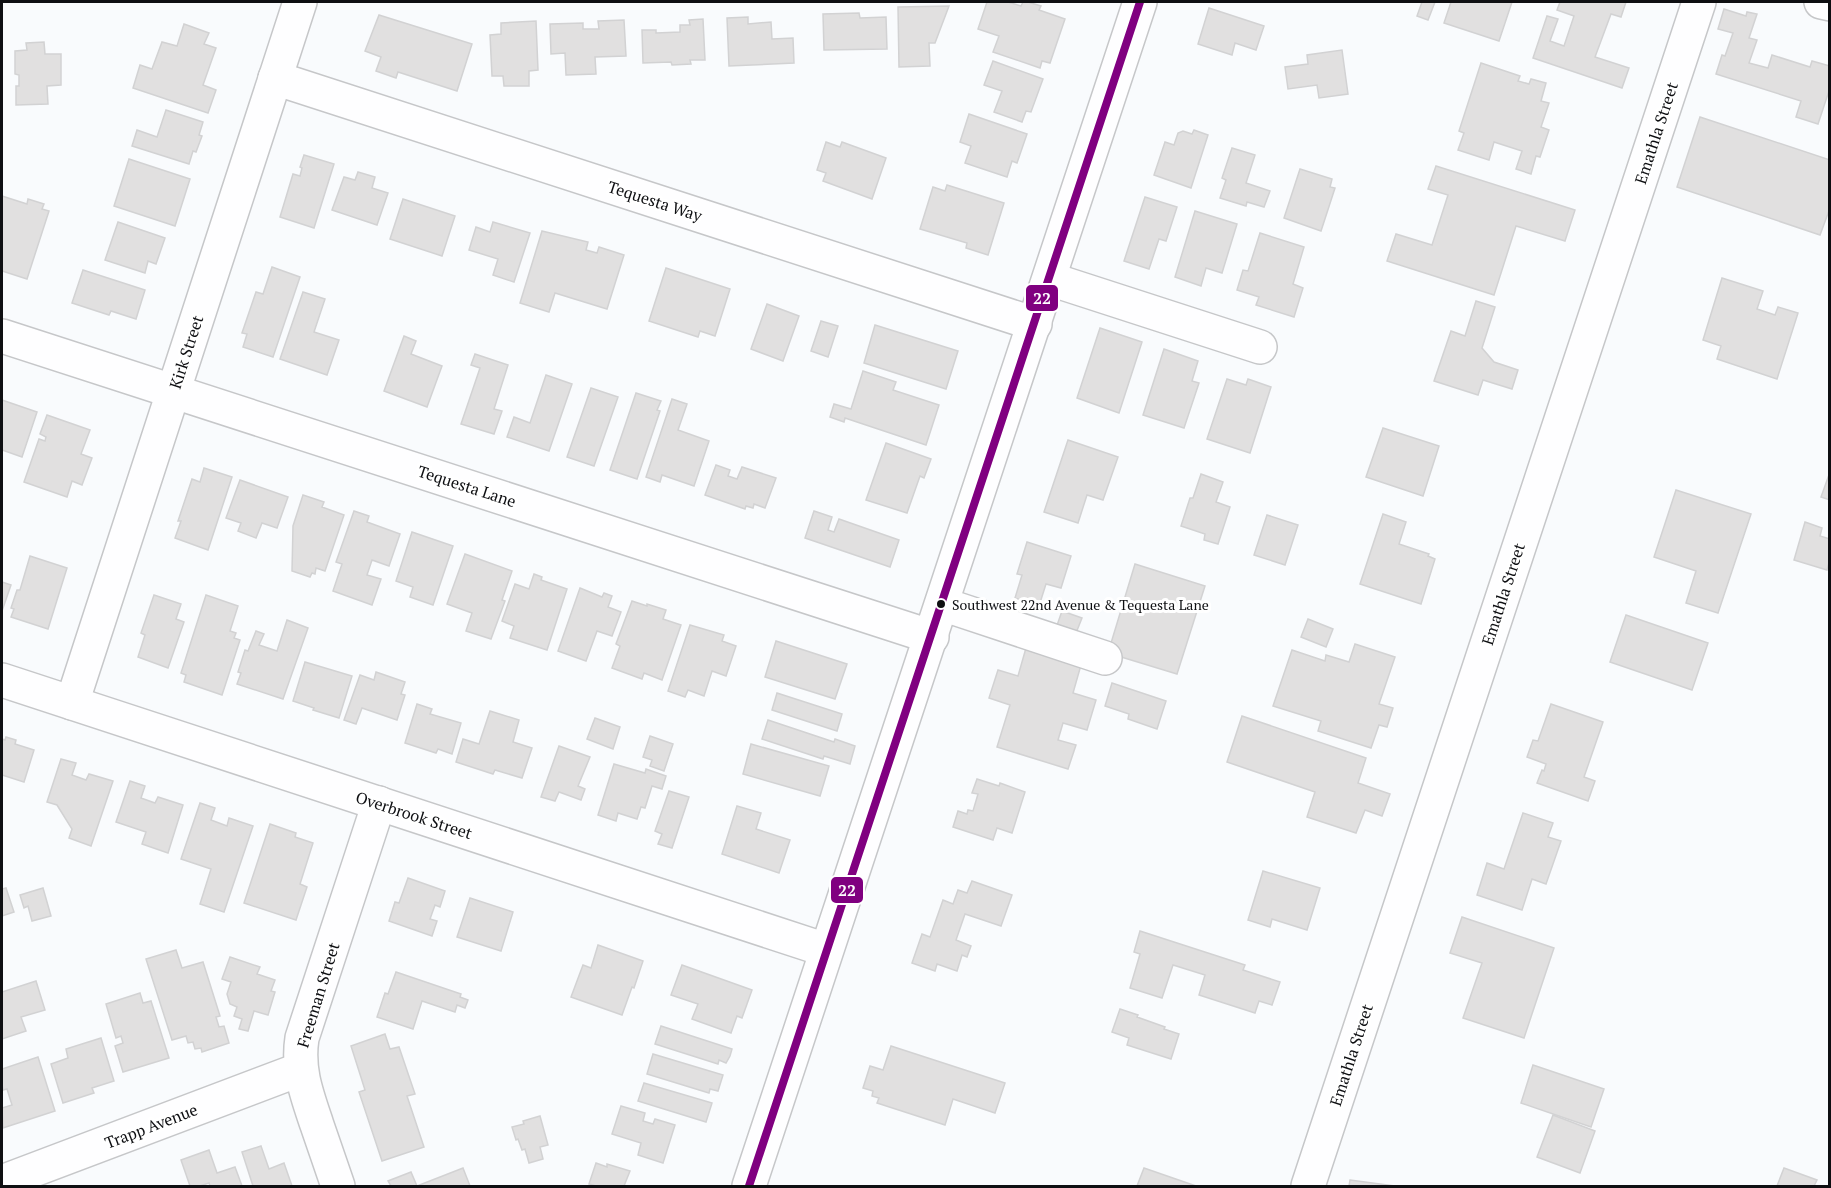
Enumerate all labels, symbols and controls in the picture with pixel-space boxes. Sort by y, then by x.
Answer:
street label: Emathla Street [1629,79,1683,187]
street label: Tequesta Way [605,175,706,227]
line badge: 22 [1025,284,1059,312]
text: 22 [1033,287,1051,309]
street label: Kirk Street [164,312,208,392]
street label: Tequesta Lane [415,460,519,512]
street label: Emathla Street [1476,540,1530,648]
place label: Southwest 22nd Avenue & Tequesta Lane [952,595,1209,614]
marker: Southwest 22nd Avenue & Tequesta Lane [935,598,947,610]
street label: Overbrook Street [353,786,475,844]
line badge: 22 [830,876,864,904]
text: 22 [838,879,856,901]
street label: Freeman Street [292,940,344,1050]
street label: Emathla Street [1324,1001,1378,1109]
street label: Trapp Avenue [101,1098,201,1154]

